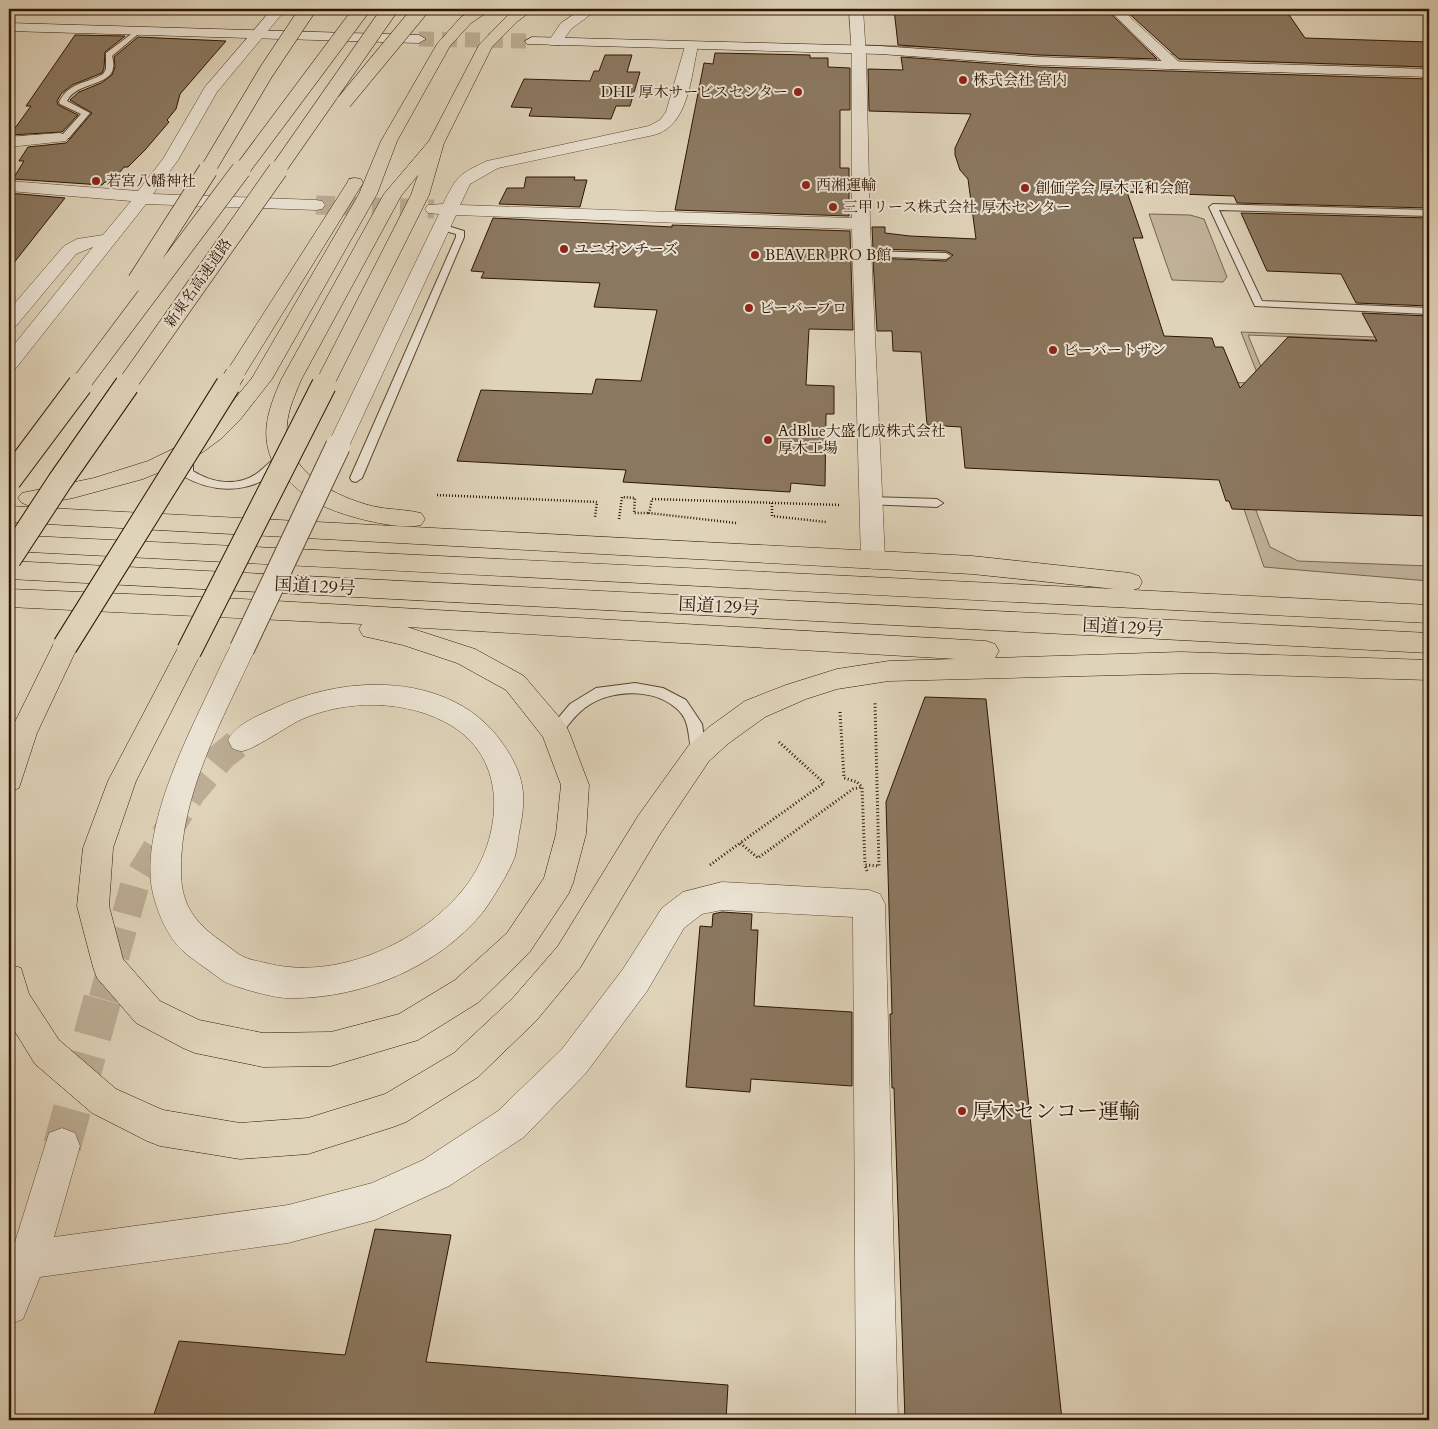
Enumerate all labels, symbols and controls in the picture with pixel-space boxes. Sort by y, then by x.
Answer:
place label: 株式会社 宮内 [973,70,1067,90]
marker: 株式会社 宮内 [957,74,969,86]
place label: DHL 厚木サービスセンター [601,82,788,102]
marker: DHL 厚木サービスセンター [792,86,804,98]
place label: 若宮八幡神社 [106,171,196,191]
marker: 若宮八幡神社 [90,175,102,187]
place label: 西湘運輸 [816,175,876,195]
place label: 創価学会 厚木平和会館 [1035,178,1189,198]
marker: 西湘運輸 [800,179,812,191]
marker: 創価学会 厚木平和会館 [1019,182,1031,194]
place label: 三甲リース株式会社 厚木センター [843,197,1071,217]
marker: 三甲リース株式会社 厚木センター [827,201,839,213]
street label: 新東名高速道路 [160,234,236,332]
place label: ユニオンチーズ [574,239,678,259]
marker: ユニオンチーズ [558,243,570,255]
place label: BEAVER PRO B館 [765,245,891,265]
marker: BEAVER PRO B館 [749,249,761,261]
place label: ビーバープロ [759,298,847,318]
marker: ビーバープロ [743,302,755,314]
place label: ビーバートザン [1063,340,1166,360]
marker: ビーバートザン [1047,344,1059,356]
place label: AdBlue大盛化成株式会社 厚木工場 [778,421,946,458]
marker: AdBlue大盛化成株式会社 厚木工場 [762,434,774,446]
street label: 国道129号 [274,572,356,601]
street label: 国道129号 [678,592,760,621]
street label: 国道129号 [1082,613,1164,642]
place label: 厚木センコー運輸 [972,1097,1140,1126]
marker: 厚木センコー運輸 [956,1105,968,1117]

